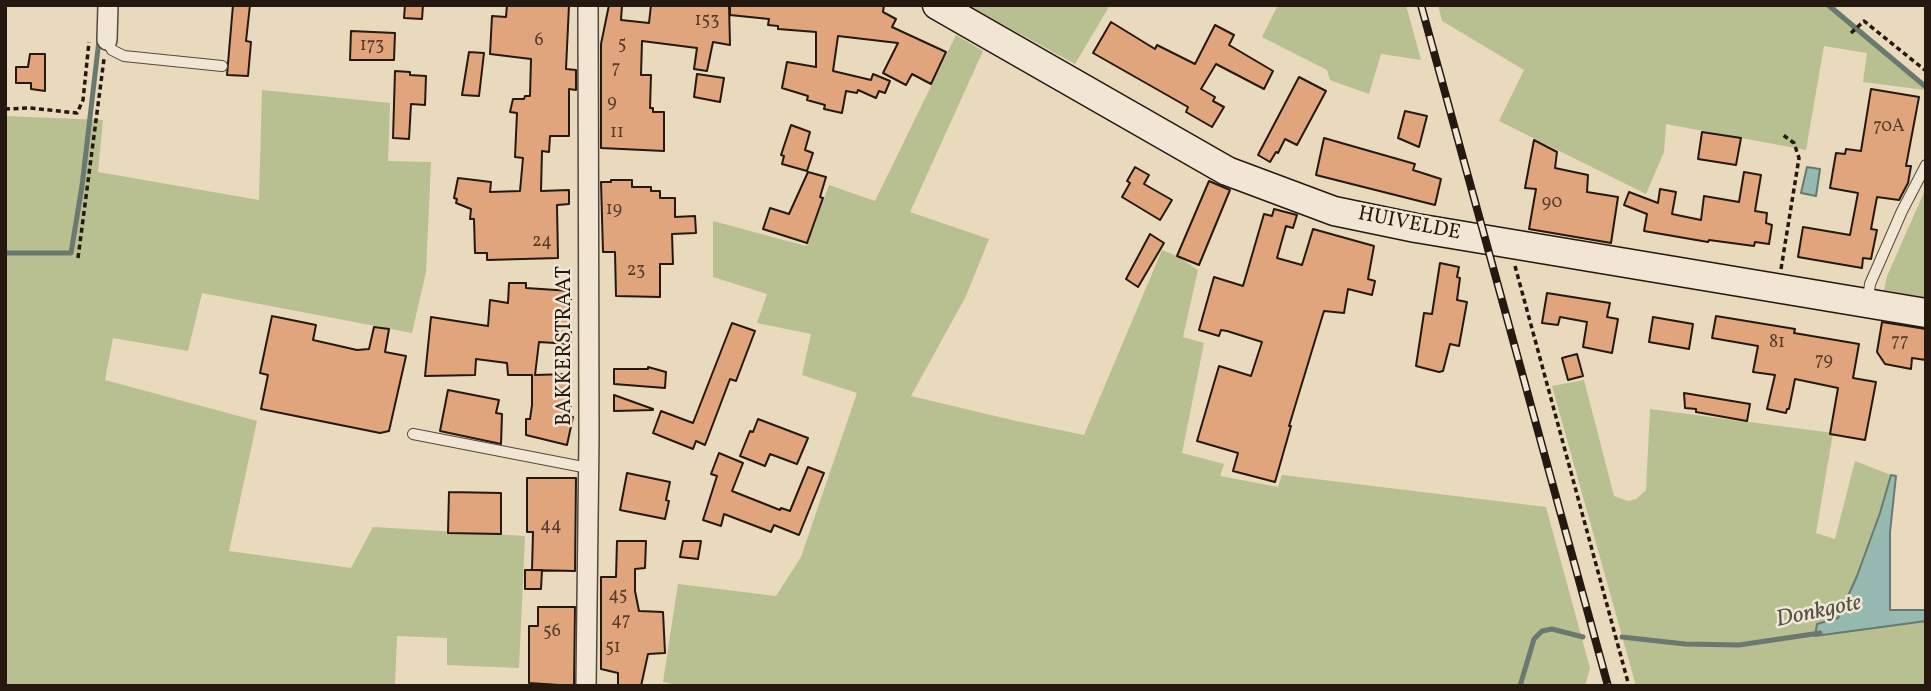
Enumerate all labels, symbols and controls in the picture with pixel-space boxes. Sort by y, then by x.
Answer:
house number: 153 [695,11,719,33]
house number: 6 [534,31,544,53]
house number: 5 [618,35,626,57]
house number: 173 [360,36,384,58]
house number: 7 [612,59,620,81]
house number: 9 [607,93,617,115]
house number: 70A [1873,117,1905,139]
house number: 11 [610,123,624,145]
house number: 90 [1542,193,1562,215]
house number: 19 [606,200,622,222]
street label: HUIVELDE [1355,203,1463,247]
house number: 24 [532,232,552,254]
house number: 23 [627,261,645,283]
street label: BAKKERSTRAAT [553,266,579,426]
house number: 77 [1891,332,1909,354]
house number: 81 [1769,333,1785,355]
house number: 79 [1815,351,1833,373]
house number: 44 [540,516,562,538]
house number: 45 [609,586,627,608]
water label: Donkgote [1774,591,1864,635]
house number: 47 [611,611,631,633]
house number: 56 [543,622,561,644]
house number: 51 [605,638,621,660]

